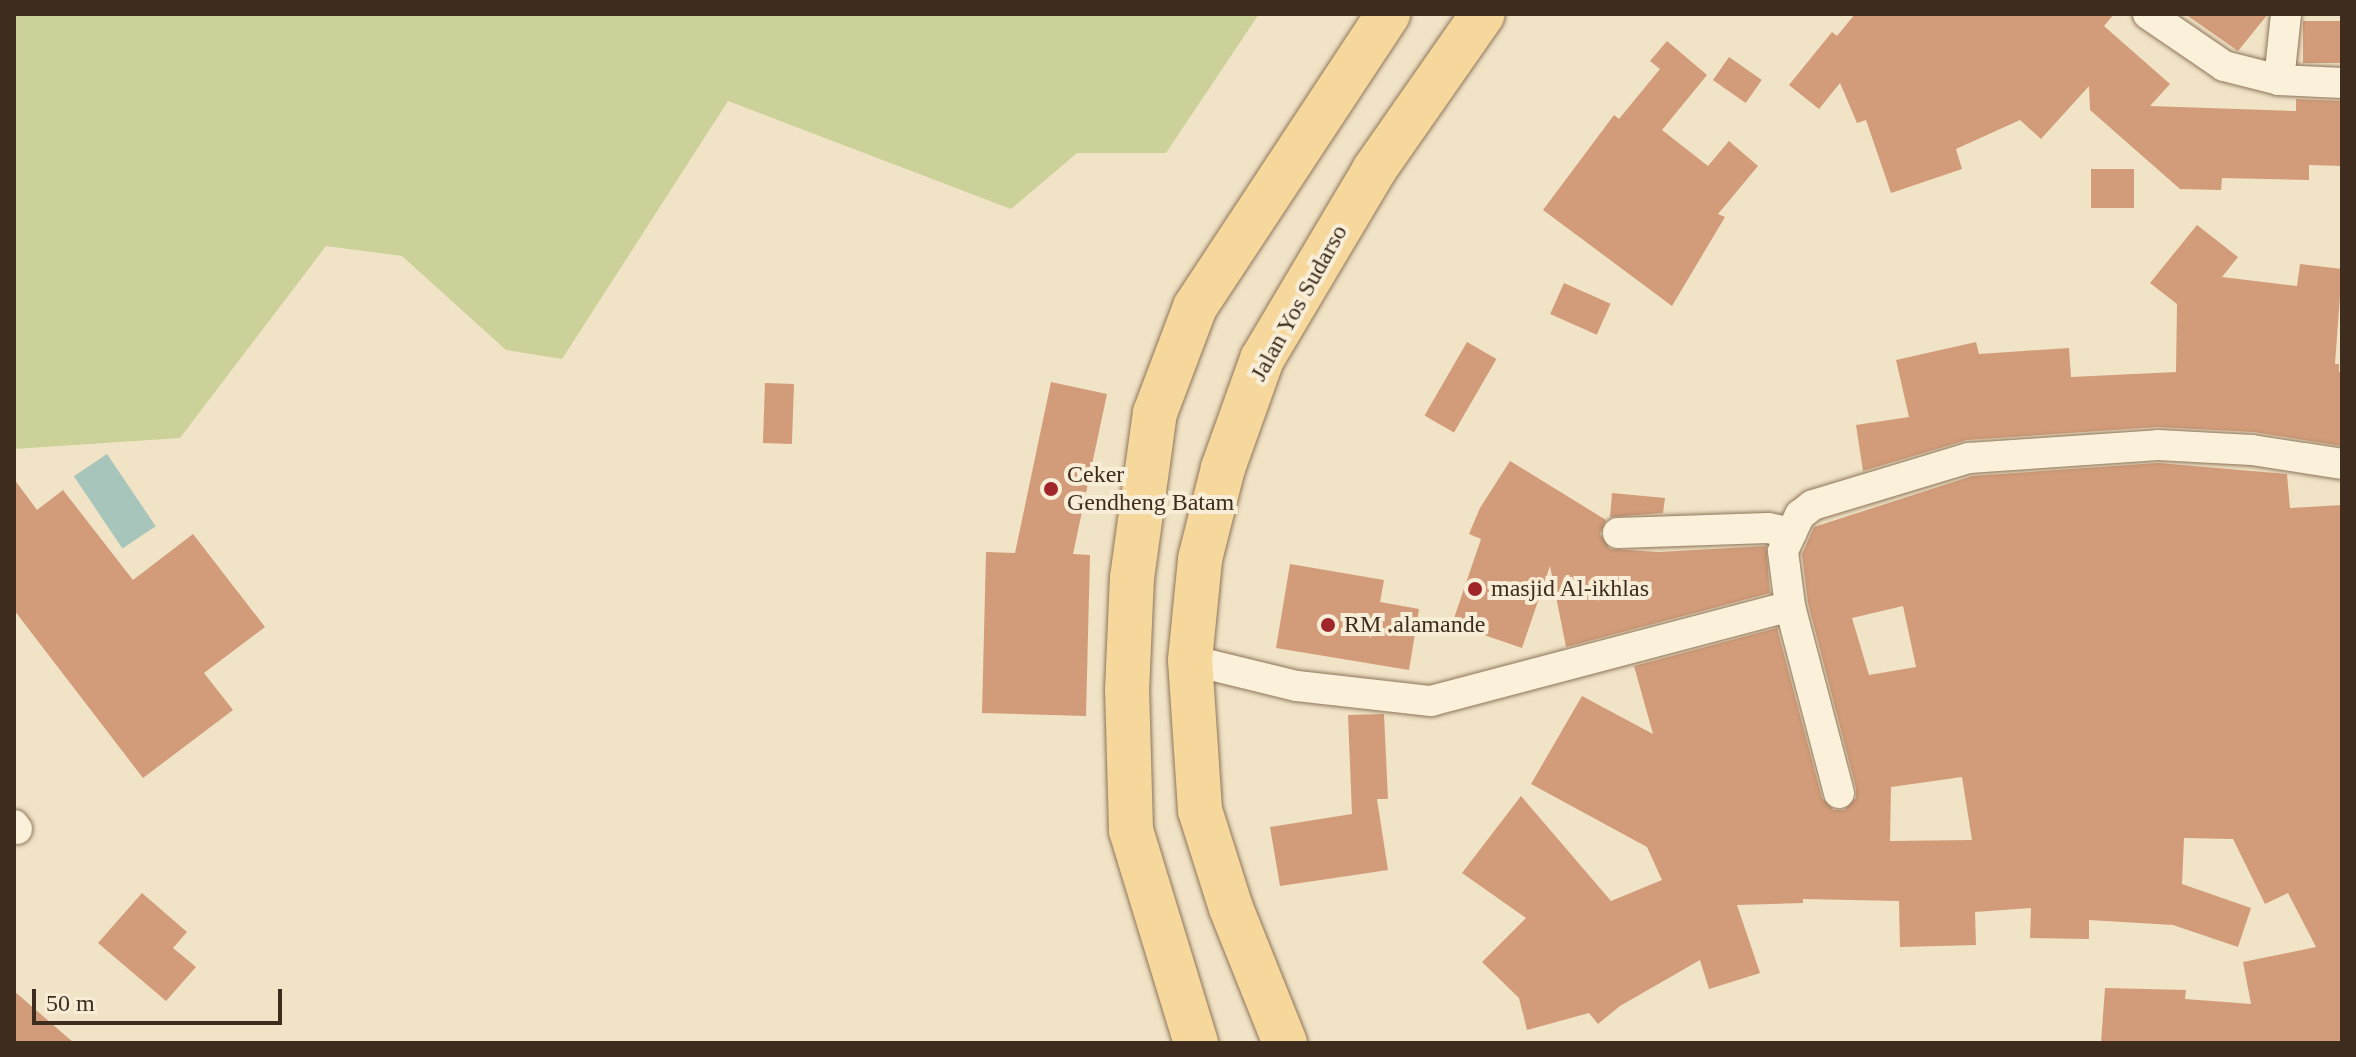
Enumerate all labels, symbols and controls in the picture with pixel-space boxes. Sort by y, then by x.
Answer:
street label: Jalan Yos Sudarso [1244,220,1354,386]
place label: Ceker Gendheng Batam [1067,461,1234,517]
marker: Ceker Gendheng Batam [1042,480,1060,498]
place label: masjid Al-ikhlas [1491,575,1650,603]
marker: masjid Al-ikhlas [1466,580,1484,598]
place label: RM .alamande [1344,611,1485,639]
marker: RM .alamande [1319,616,1337,634]
scale bar [36,973,286,1023]
text: 50 m [46,990,95,1016]

